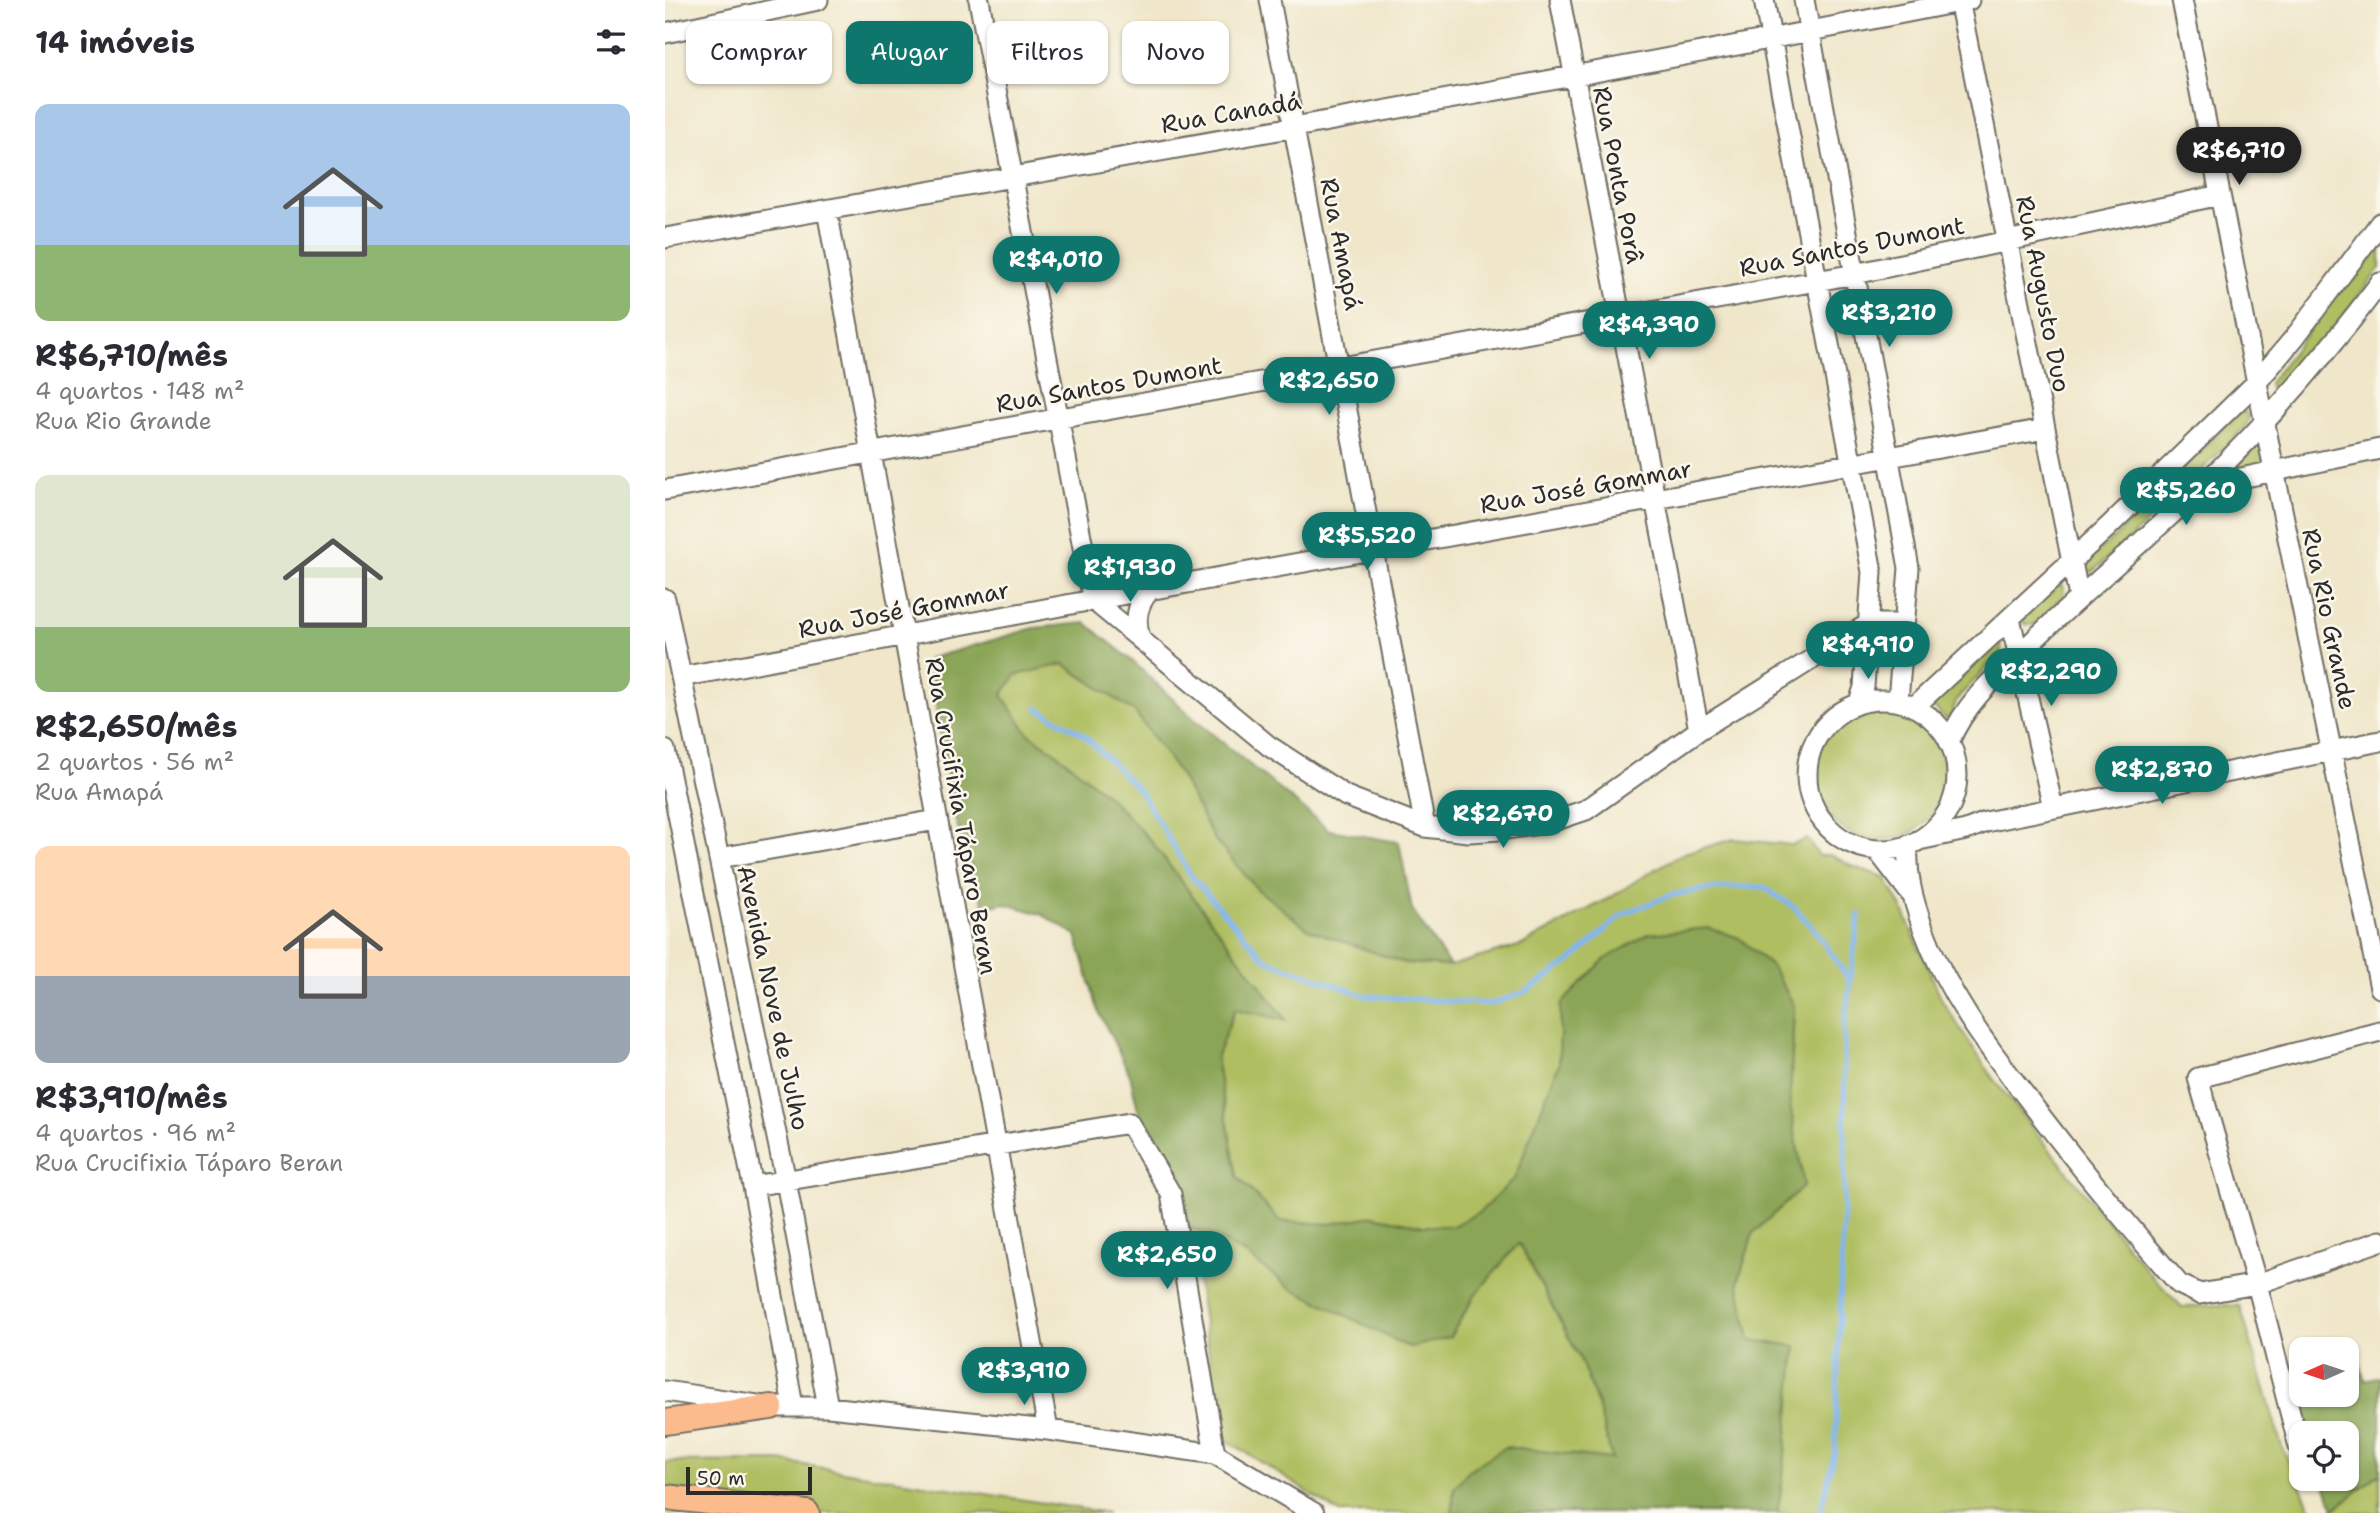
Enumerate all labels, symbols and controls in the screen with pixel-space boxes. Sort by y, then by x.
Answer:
chip: Comprar [686,21,832,84]
chip: Alugar [846,21,973,84]
chip: Filtros [987,21,1108,84]
chip: Novo [1122,21,1229,84]
text: 14 imóveis [35,22,195,63]
icon: filters [592,23,630,61]
street label: Rua Ponta Porâ [1585,84,1651,266]
street label: Rua Canadá [1159,85,1304,141]
pin: R$6,710 [2174,128,2304,187]
text: R$6,710 [2192,135,2286,165]
icon: home [270,149,396,275]
street label: Rua Amapá [1313,175,1370,313]
street label: Rua Augusto Duo [2008,193,2078,395]
street label: Rua Santos Dumont [1737,209,1967,285]
pin: R$4,010 [991,236,1121,296]
text: R$4,010 [1009,244,1103,274]
pin: R$3,210 [1824,290,1954,349]
text: R$3,210 [1842,297,1936,327]
pin: R$4,390 [1584,302,1714,361]
text: R$4,390 [1599,309,1699,339]
text: R$6,710/mês [35,335,228,376]
street label: Rua Santos Dumont [994,349,1224,421]
pin: R$2,650 [1264,358,1394,417]
text: R$2,650 [1279,365,1379,395]
text: 4 quartos · 148 m² [35,376,245,406]
text: Rua Rio Grande [35,406,212,436]
street label: Rua José Gommar [1478,453,1694,521]
pin: R$5,260 [2121,468,2251,527]
text: R$5,260 [2136,475,2236,505]
pin: R$5,520 [1302,512,1432,572]
icon: home [270,520,396,646]
text: R$5,520 [1318,520,1416,550]
street label: Rua Rio Grande [2294,525,2364,713]
pin: R$1,930 [1065,544,1195,604]
text: R$1,930 [1084,552,1176,582]
street label: Rua José Gommar [796,574,1012,646]
pin: R$4,910 [1803,622,1933,681]
text: R$4,910 [1822,629,1914,659]
pin: R$2,290 [1986,648,2116,708]
street label: Rua Crucifixia Táparo Beran [917,655,1005,977]
text: R$2,290 [2000,656,2102,686]
text: R$2,650/mês [35,706,237,747]
pin: R$2,870 [2097,746,2227,806]
text: 2 quartos · 56 m² [35,747,234,777]
text: R$2,870 [2111,754,2213,784]
text: Rua Amapá [35,777,163,807]
pin: R$2,670 [1438,790,1568,850]
text: R$2,670 [1453,798,1553,828]
street label: Avenida Nove de Julho [729,863,817,1133]
icon: home [270,891,396,1017]
text: R$3,910/mês [35,1077,228,1118]
text: 4 quartos · 96 m² [35,1118,236,1148]
text: Rua Crucifixia Táparo Beran [35,1148,343,1178]
pin: R$2,650 [1102,1232,1232,1291]
text: R$2,650 [1117,1239,1217,1269]
north arrow [2289,1337,2359,1407]
map controls [2289,1337,2359,1491]
pin: R$3,910 [959,1348,1089,1407]
text: R$3,910 [978,1355,1070,1385]
button: locate [2289,1421,2359,1491]
scale bar [686,1464,812,1496]
text: 50 m [697,1466,745,1491]

